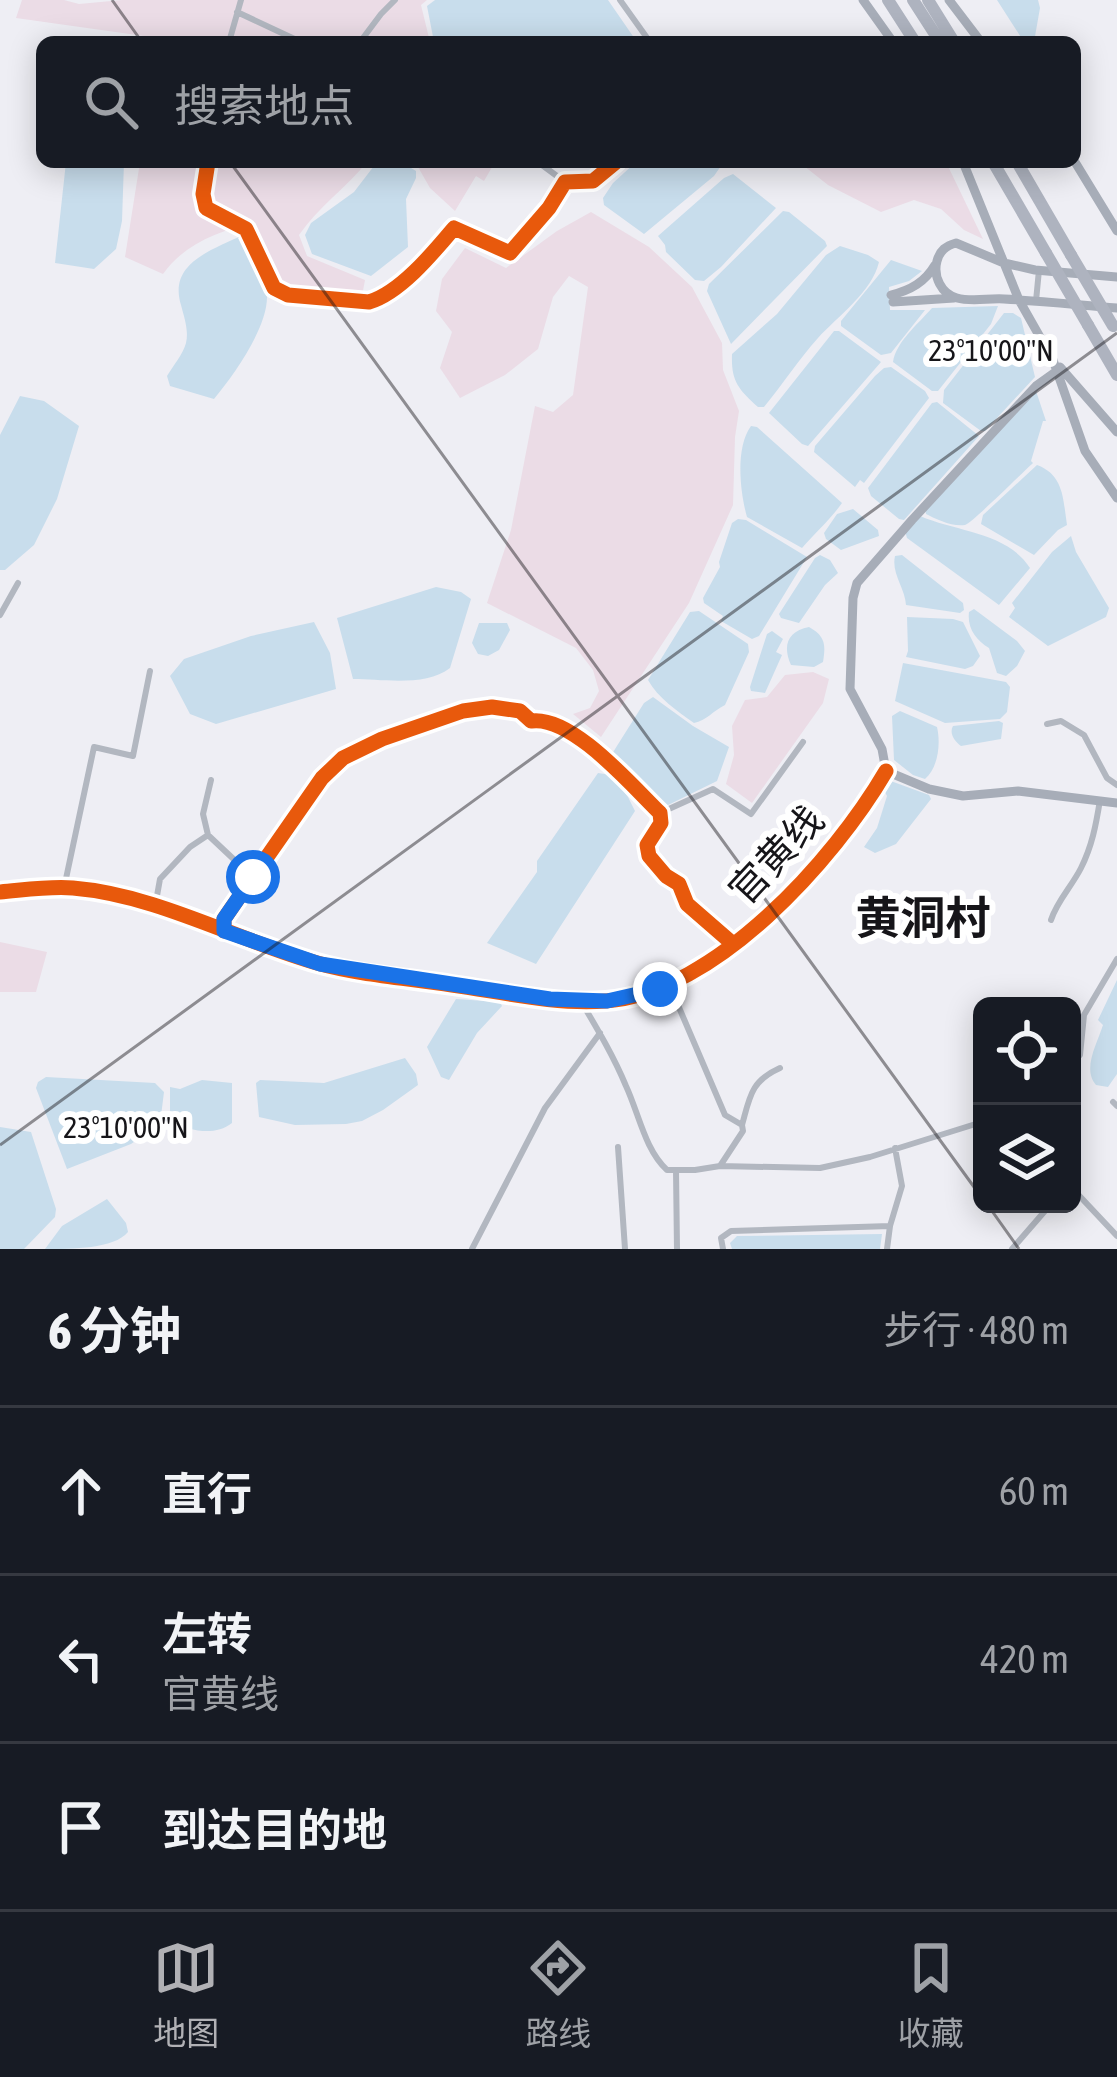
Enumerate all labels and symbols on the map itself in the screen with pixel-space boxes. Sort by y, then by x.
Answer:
text: 23°10'00"N [928,333,1054,367]
street label: 官黄线 [720,797,832,913]
route start [226,850,280,904]
district label: 黄洞村 [855,892,991,944]
route end [633,962,687,1016]
text: 23°10'00"N [63,1110,189,1144]

